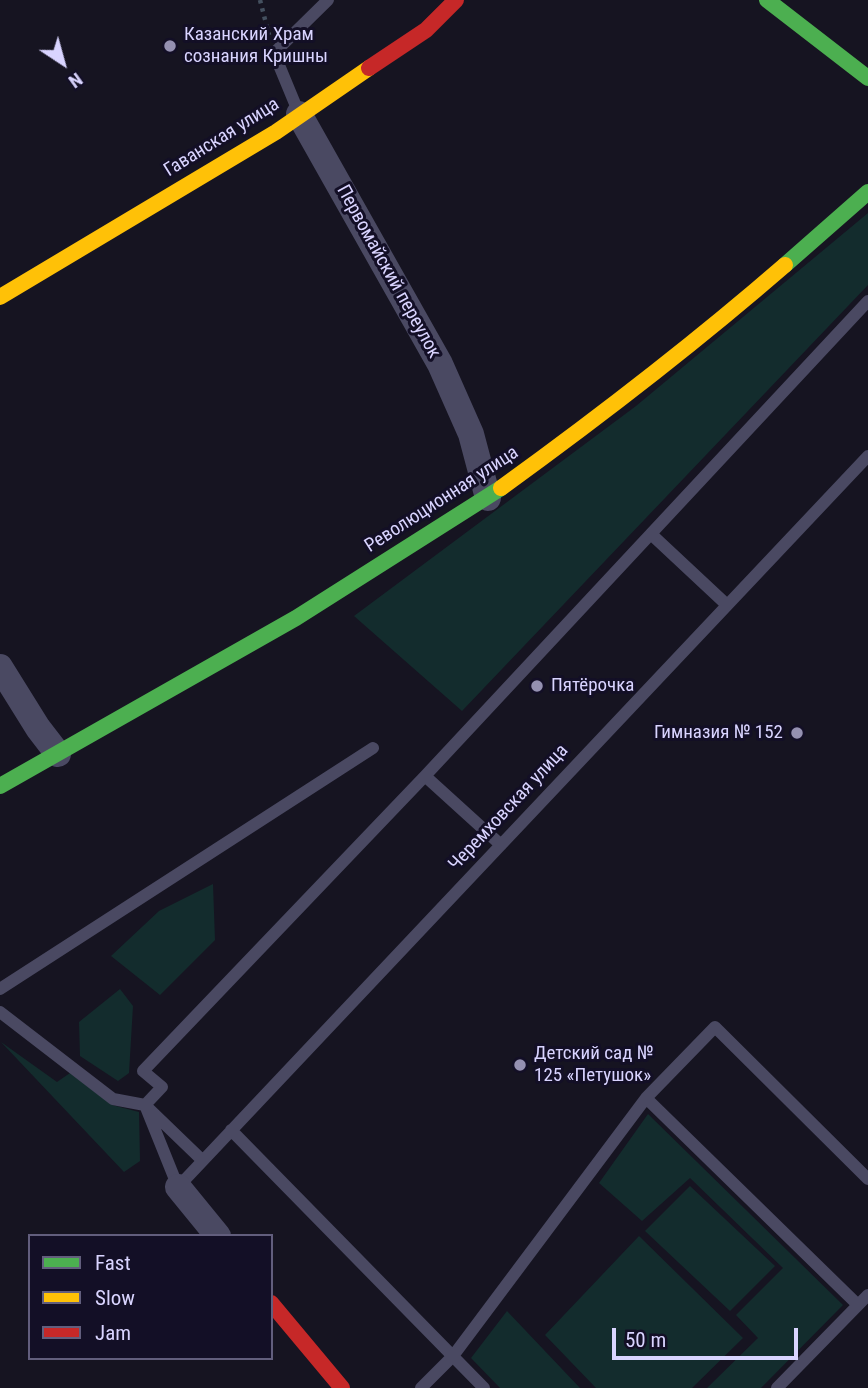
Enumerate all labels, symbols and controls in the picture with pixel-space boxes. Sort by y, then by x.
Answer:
place label: Казанский Храм сознания Кришны [184,24,328,68]
north arrow [28,28,98,98]
marker: Казанский Храм сознания Кришны [162,38,178,54]
text: N [64,68,87,93]
street label: Гаванская улица [160,94,284,182]
street label: Первомайский переулок [331,181,445,363]
street label: Революционная улица [361,442,523,558]
place label: Пятёрочка [551,675,634,697]
marker: Пятёрочка [529,678,545,694]
place label: Гимназия № 152 [654,722,783,744]
marker: Гимназия № 152 [789,725,805,741]
street label: Черемховская улица [445,740,573,876]
place label: Детский сад № 125 «Петушок» [534,1043,654,1087]
marker: Детский сад № 125 «Петушок» [512,1057,528,1073]
legend [28,1234,273,1360]
text: Fast [95,1251,131,1275]
text: Slow [95,1286,135,1310]
scale bar [616,1314,802,1358]
text: Jam [95,1321,131,1345]
text: 50 m [625,1328,666,1352]

